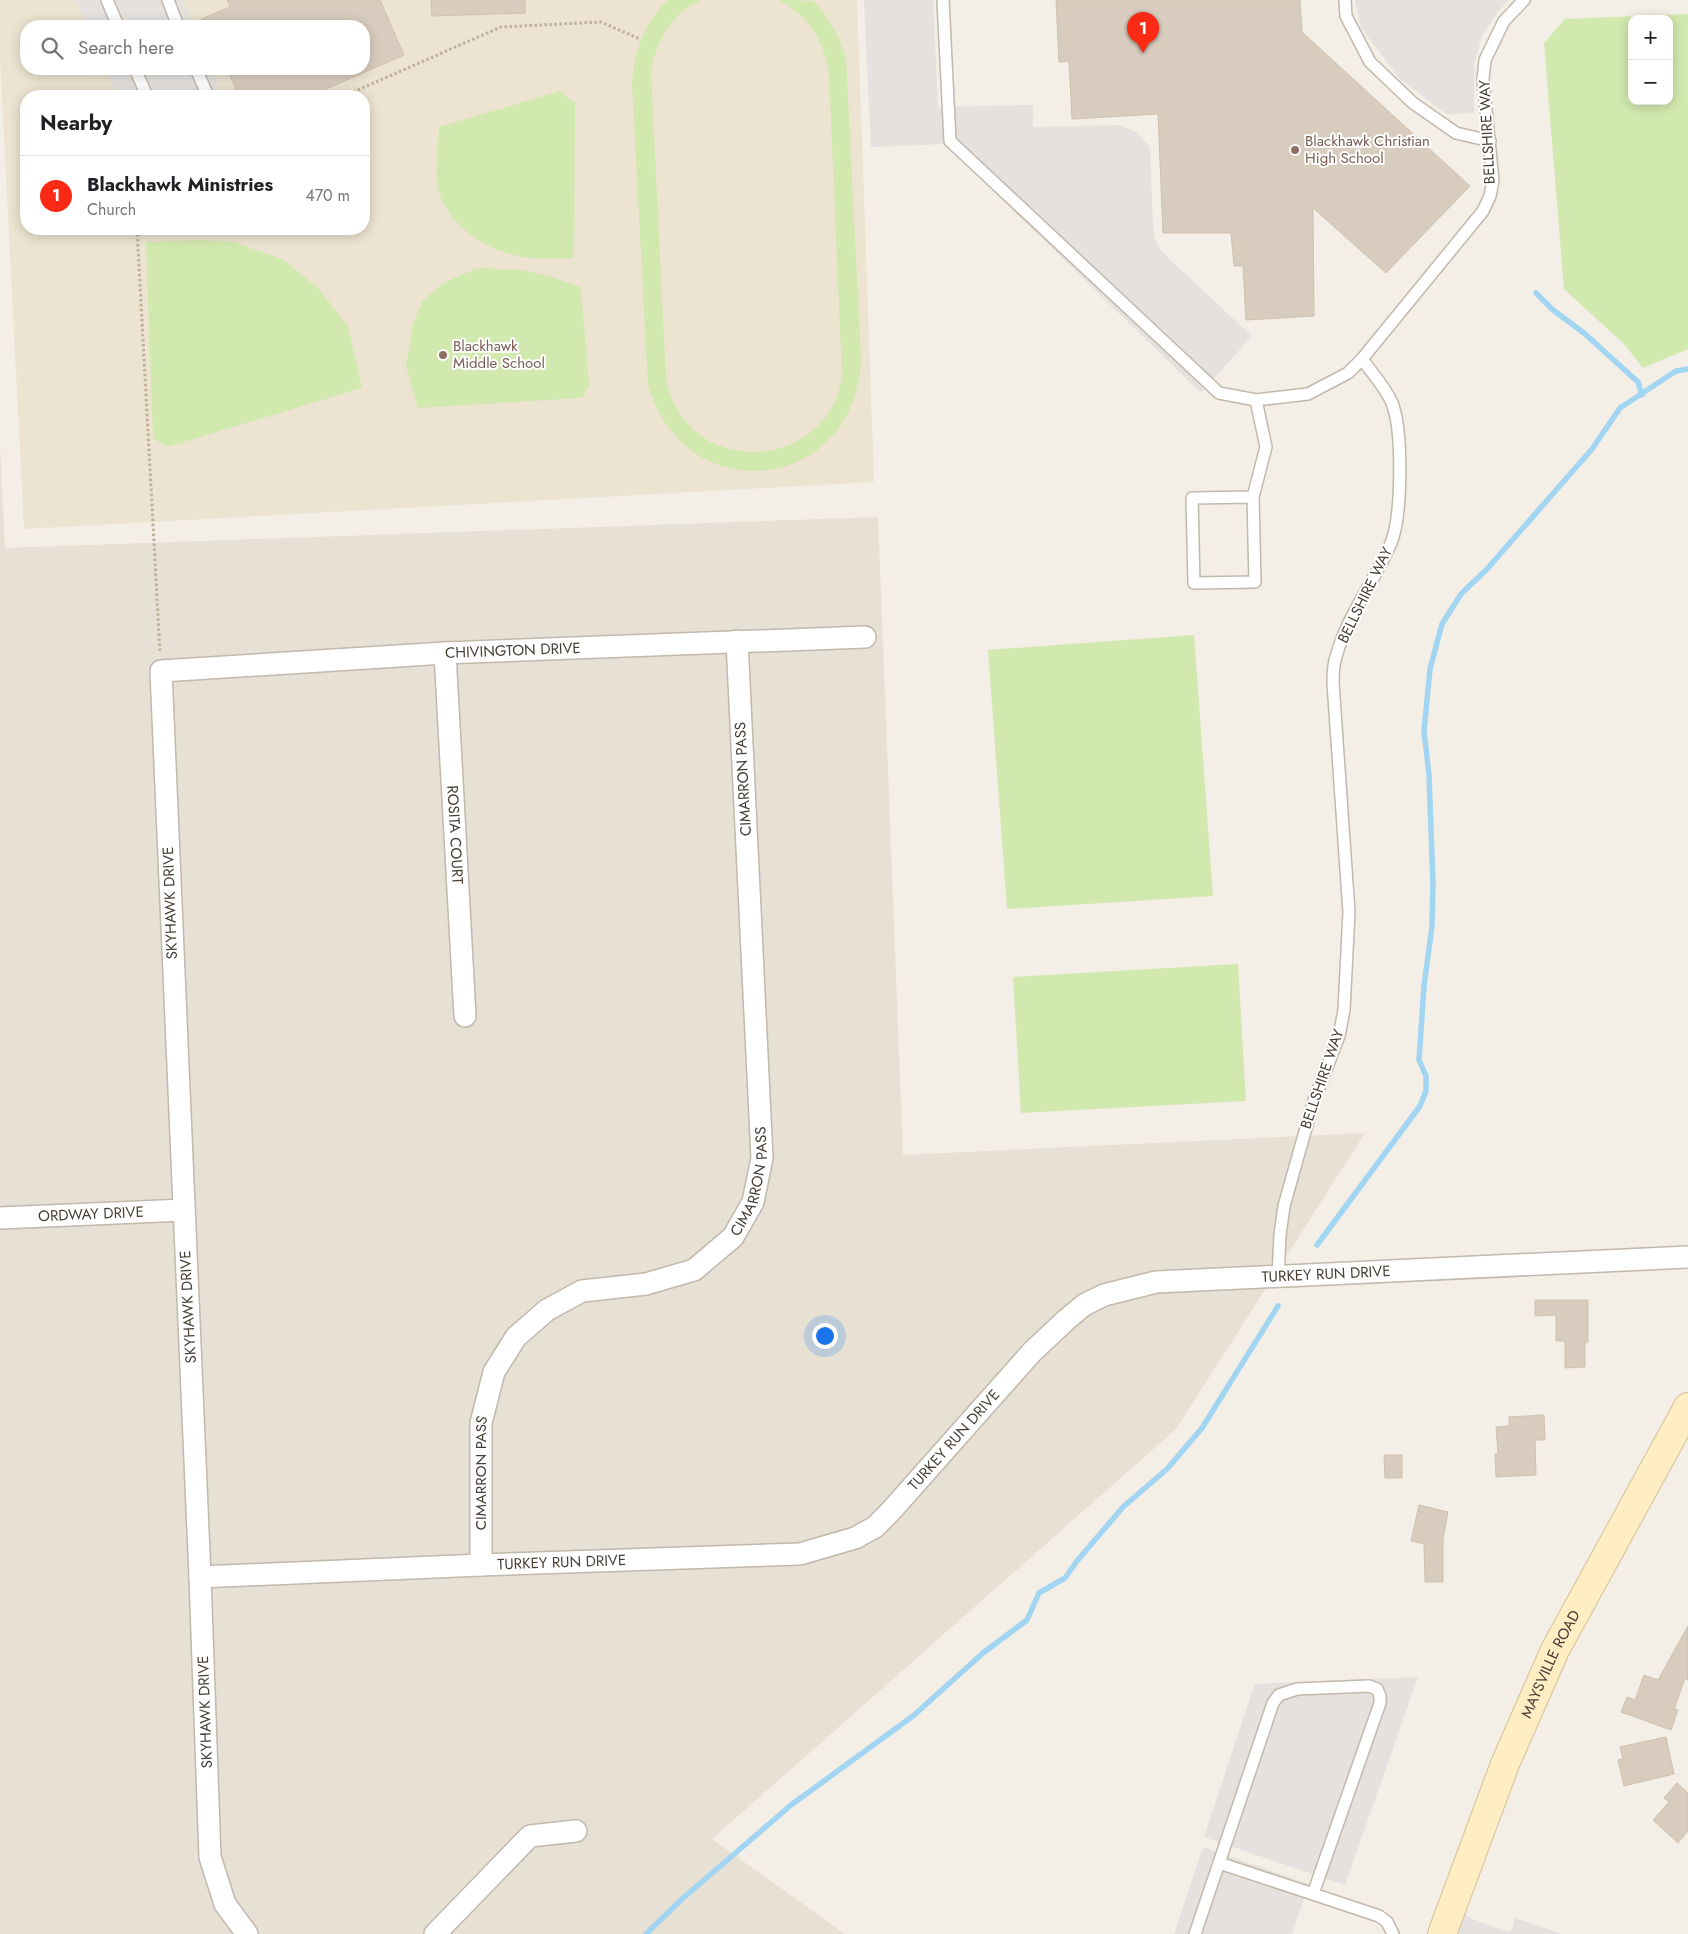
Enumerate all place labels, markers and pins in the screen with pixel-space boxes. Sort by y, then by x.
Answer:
pin: 1 [1127,12,1159,53]
place label: Blackhawk Christian High School [1305,130,1430,169]
marker: Blackhawk Christian High School [1289,144,1301,156]
place label: Blackhawk Middle School [453,335,545,374]
marker: Blackhawk Middle School [437,349,449,361]

